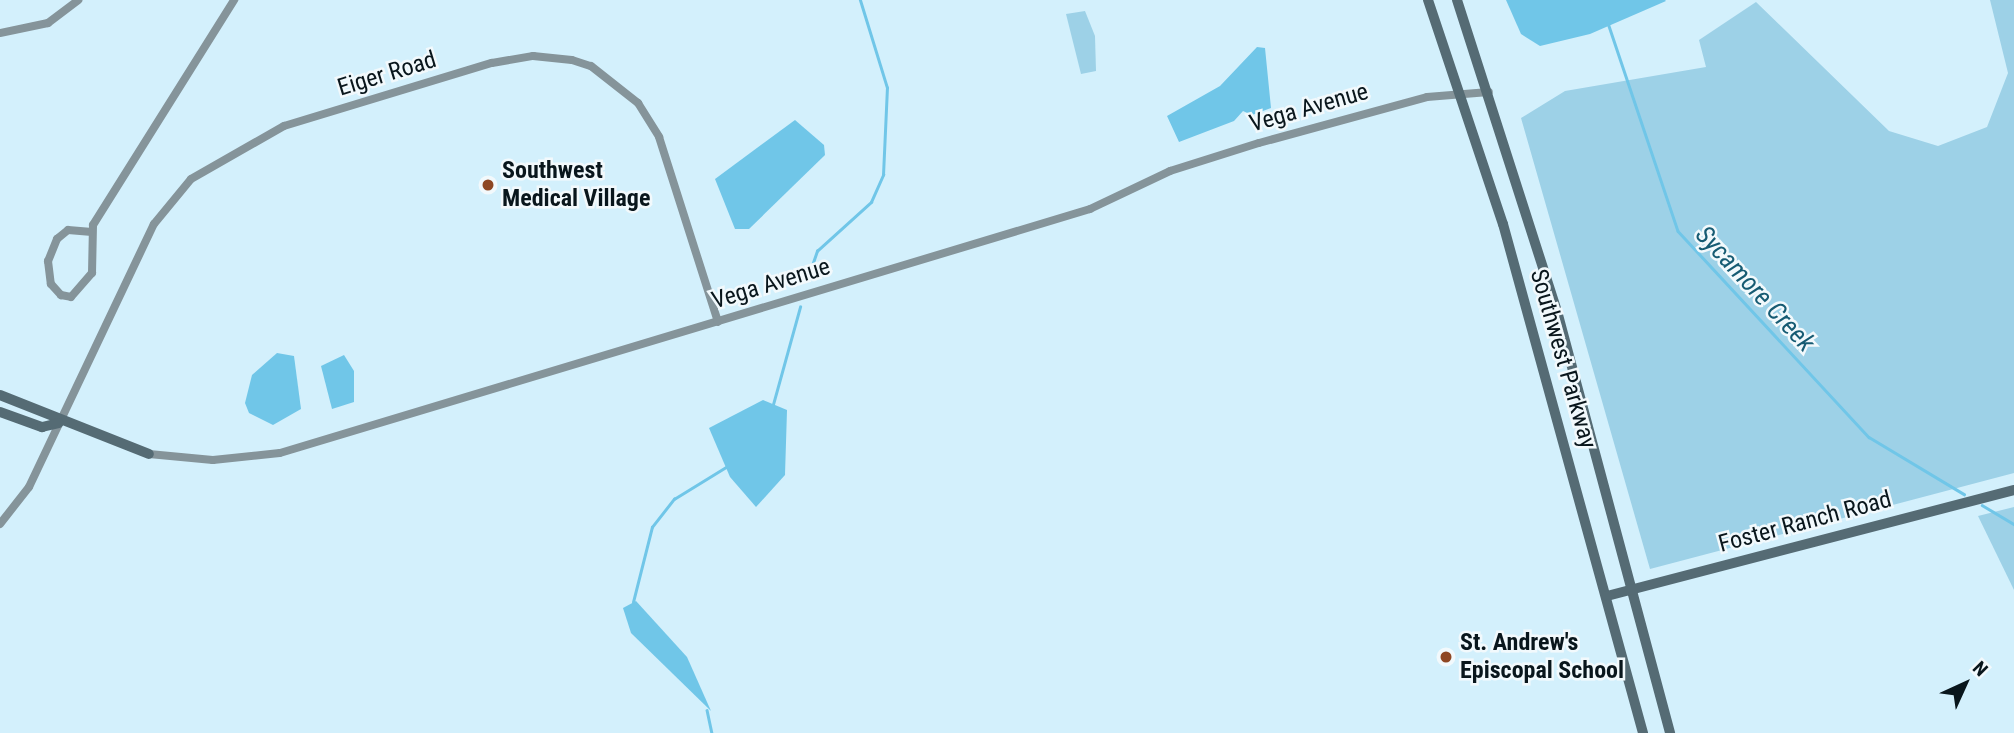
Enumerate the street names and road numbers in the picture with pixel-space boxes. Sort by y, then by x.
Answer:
street label: Eiger Road [334,45,440,103]
street label: Vega Avenue [1246,77,1372,139]
street label: Vega Avenue [708,252,834,316]
street label: Southwest Parkway [1524,266,1602,452]
street label: Foster Ranch Road [1715,485,1895,559]

